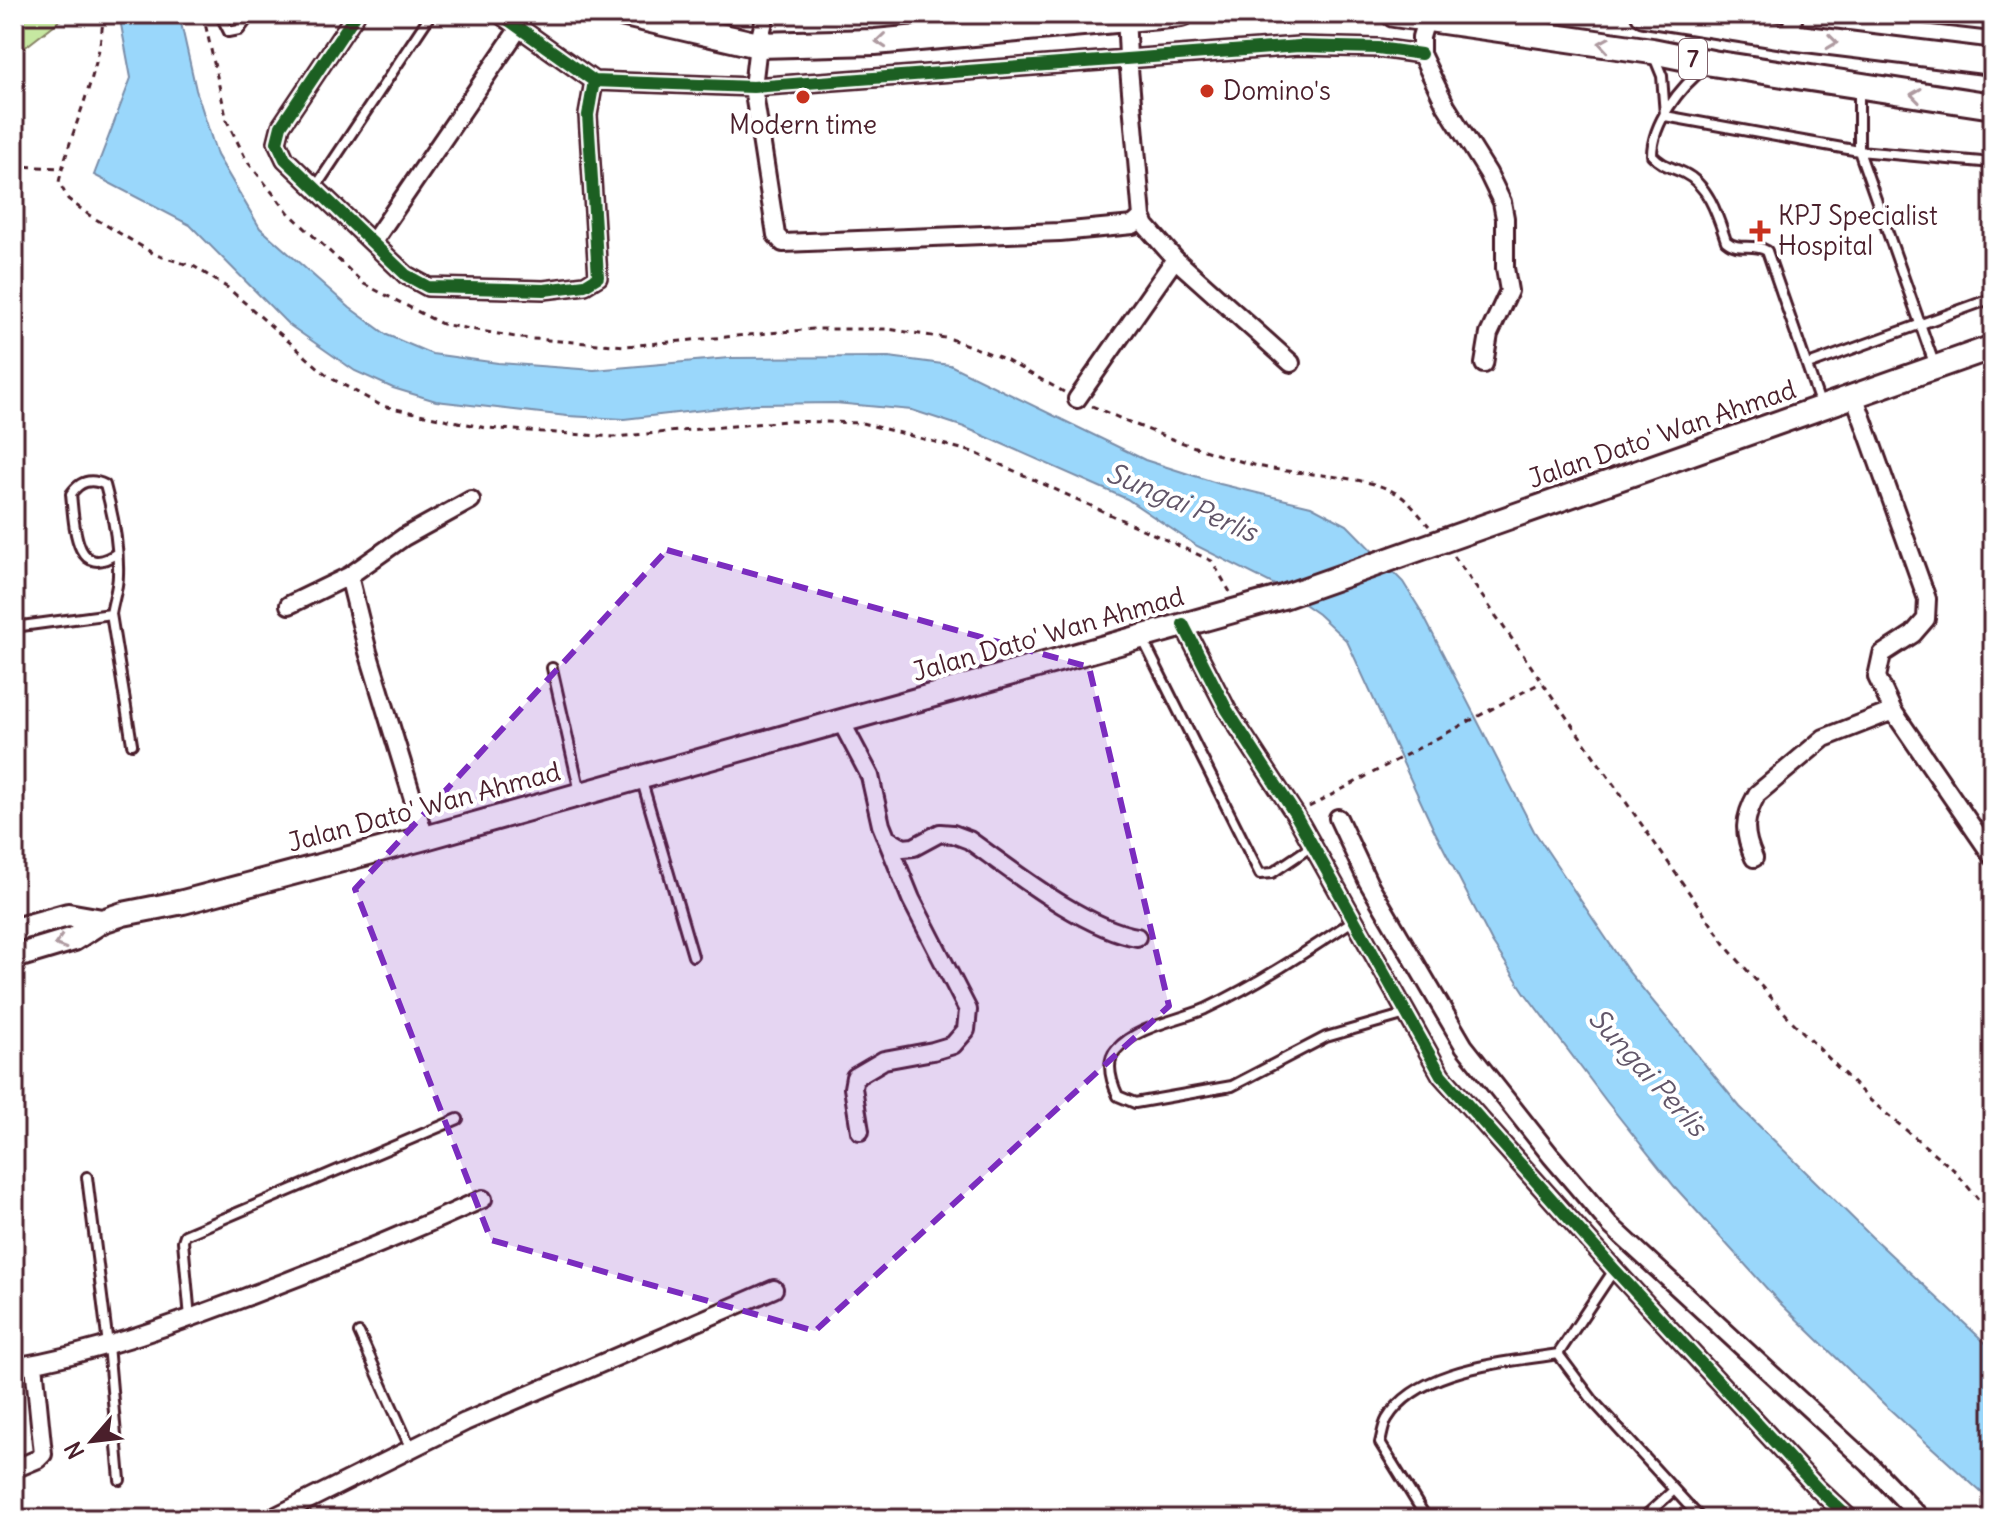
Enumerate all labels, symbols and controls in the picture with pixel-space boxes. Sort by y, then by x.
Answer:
one-way arrow [874,32,887,49]
one-way arrow [1826,33,1839,50]
one-way arrow [1597,36,1611,53]
road number: 7 [1679,39,1707,79]
place label: Domino's [1223,74,1331,107]
marker: Domino's [1198,82,1216,100]
one-way arrow [1909,87,1923,104]
marker: Modern time [794,88,812,106]
place label: Modern time [729,108,877,141]
place label: KPJ Specialist Hospital [1778,199,1938,262]
marker: KPJ Specialist Hospital [1749,220,1771,242]
street label: Jalan Dato' Wan Ahmad [1524,372,1800,495]
water label: Sungai Perlis [1101,454,1265,551]
street label: Jalan Dato' Wan Ahmad [908,579,1187,688]
street label: Jalan Dato' Wan Ahmad [284,754,564,859]
one-way arrow [53,934,67,950]
water label: Sungai Perlis [1581,1000,1716,1145]
north arrow [52,1401,132,1481]
text: N [58,1437,90,1464]

